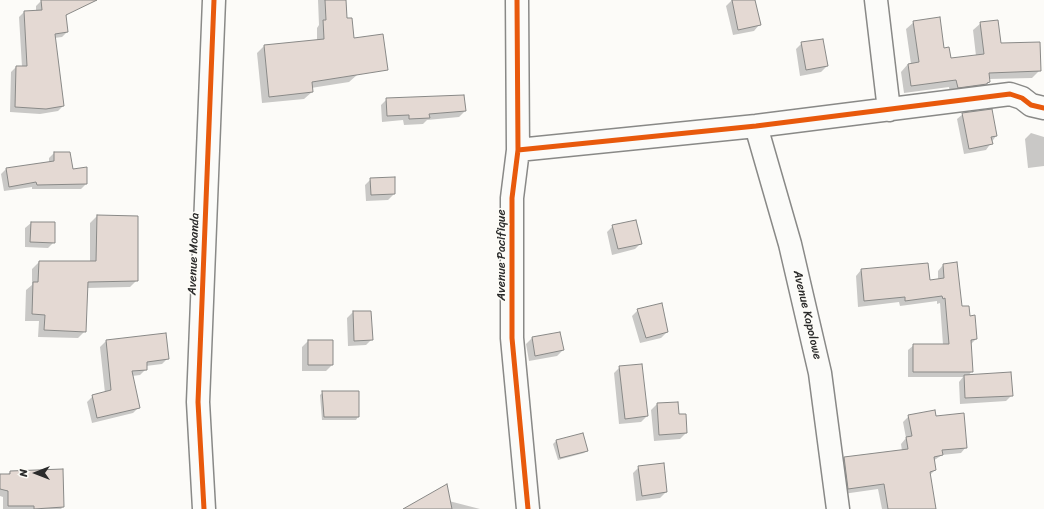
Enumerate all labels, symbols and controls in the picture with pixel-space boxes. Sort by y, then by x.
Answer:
street label: Avenue Pacifique [495,209,509,301]
street label: Avenue Moanda [185,213,203,295]
street label: Avenue Kapolowe [790,269,824,361]
north arrow [16,453,56,493]
text: N [14,469,33,477]

